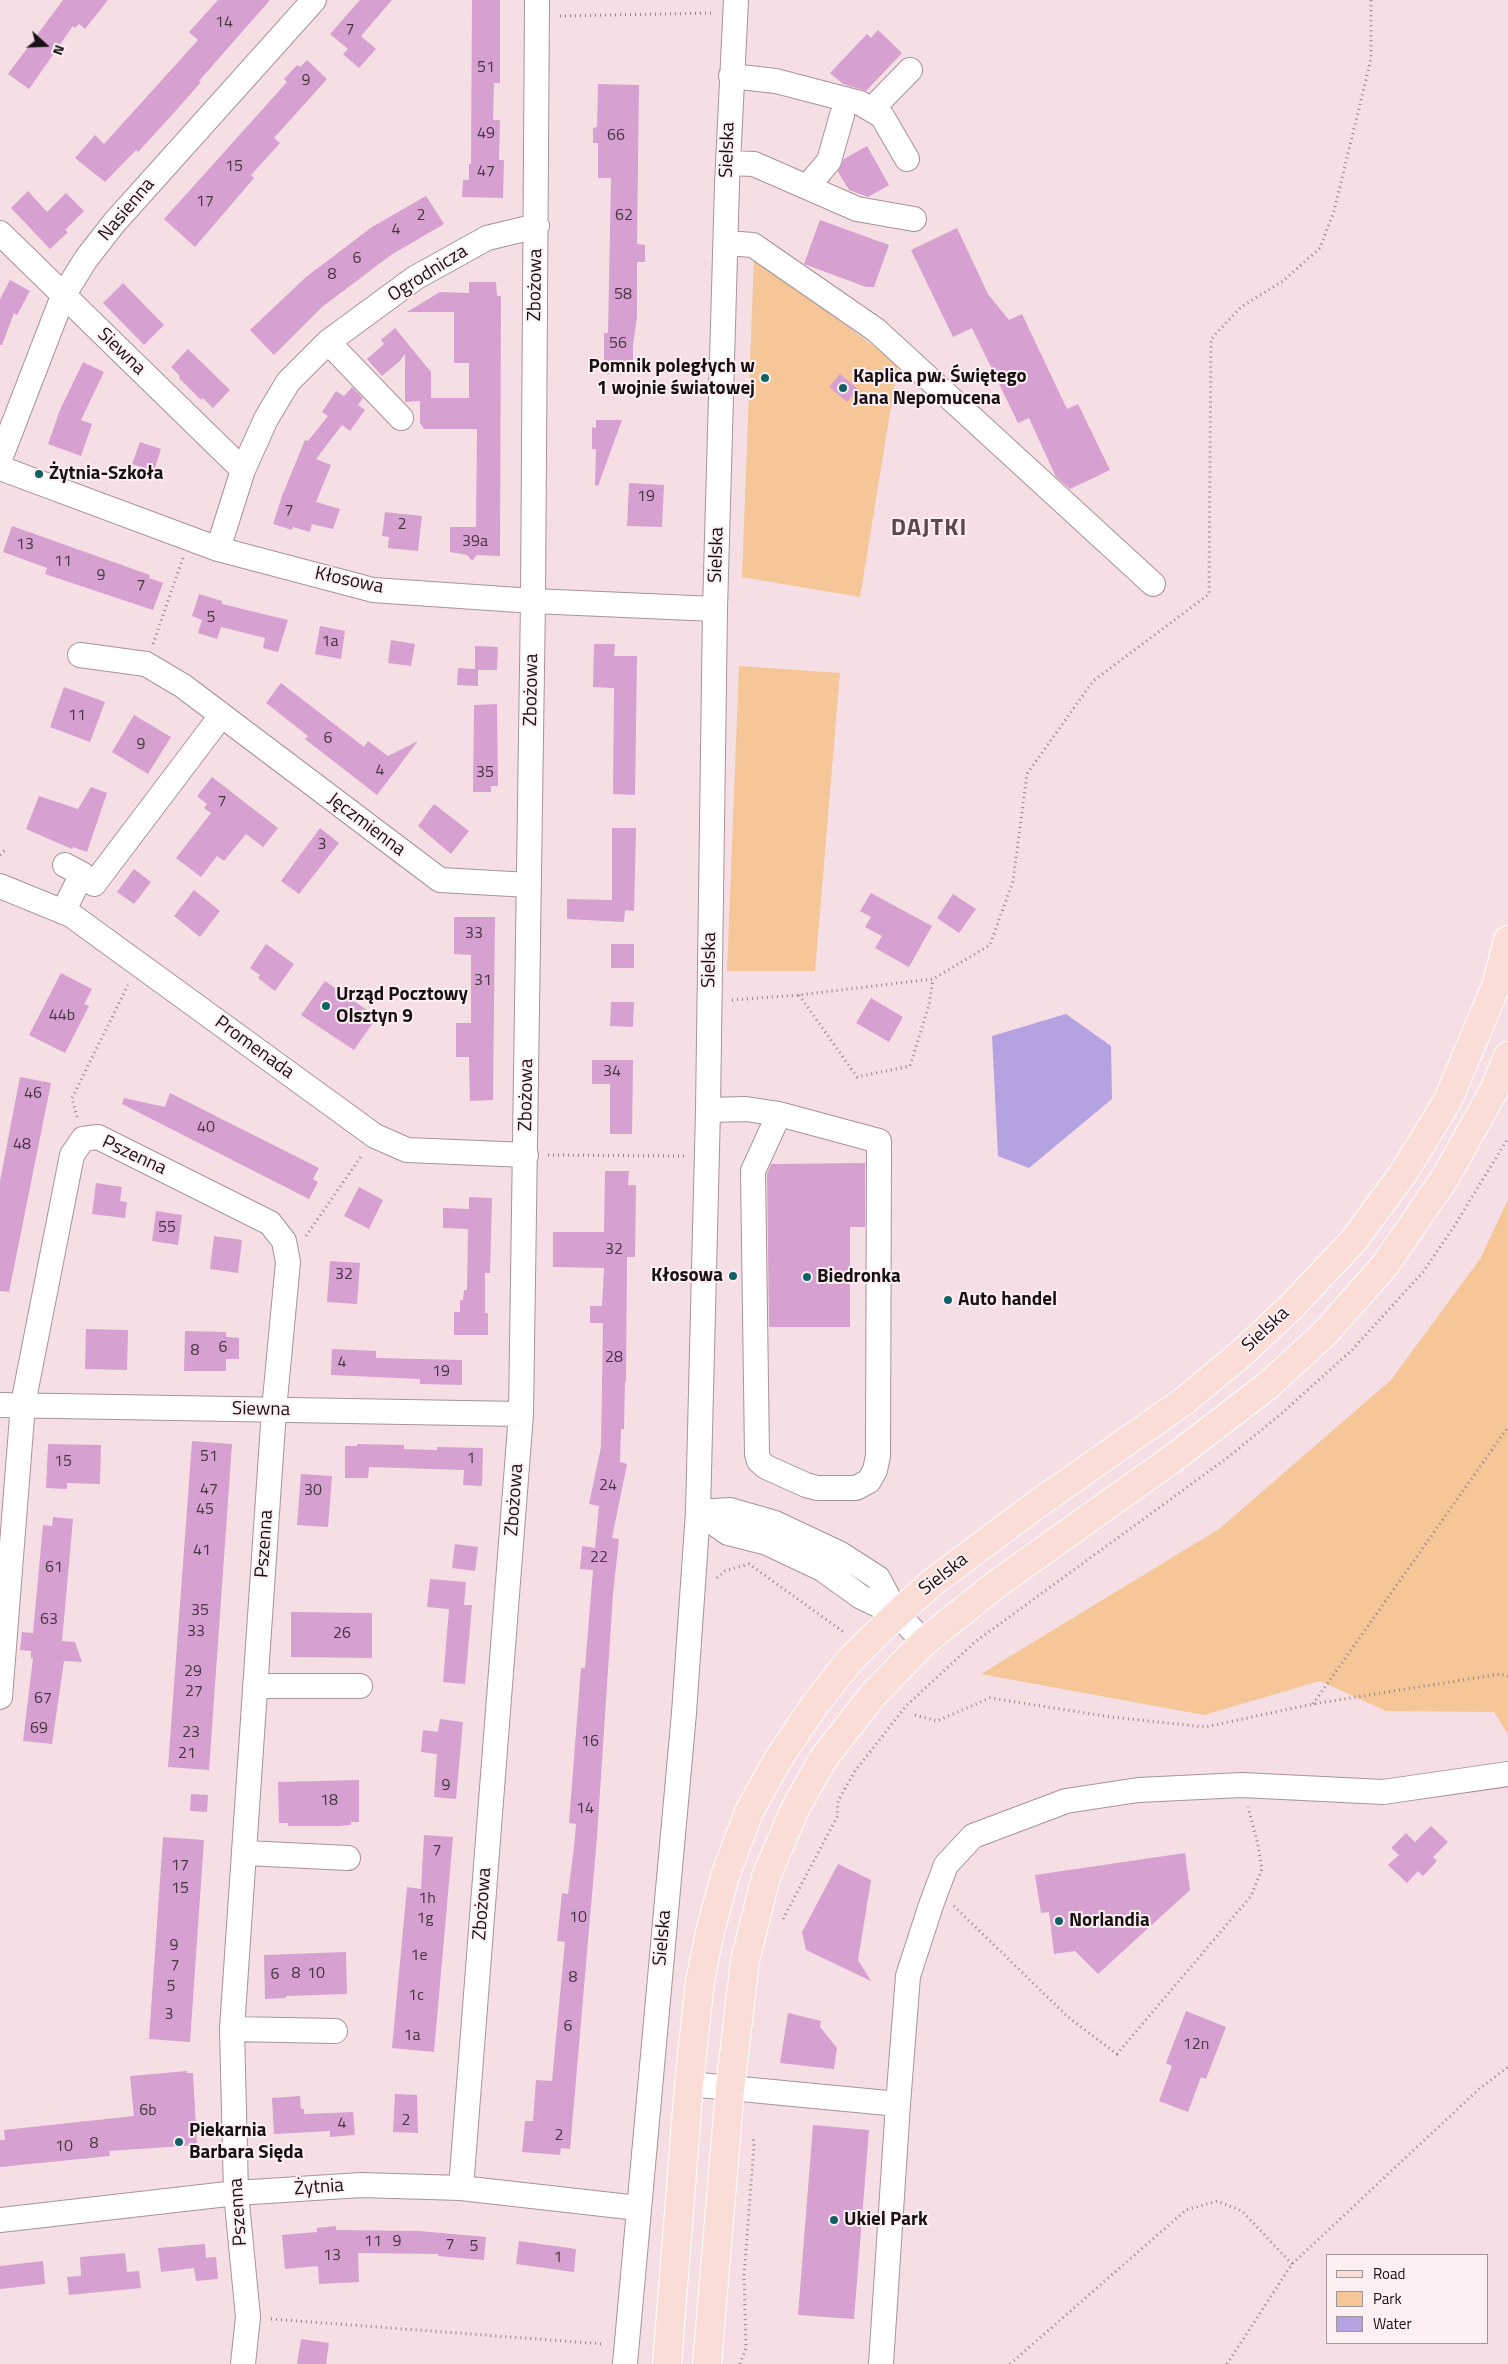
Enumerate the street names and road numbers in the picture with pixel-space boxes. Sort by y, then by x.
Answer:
street label: Sielska [716,122,740,178]
street label: Nasienna [94,174,160,246]
street label: Ogrodnicza [384,241,472,307]
street label: Zbożowa [524,249,548,321]
street label: Siewna [92,324,150,380]
street label: Sielska [705,527,729,583]
street label: Kłosowa [313,563,385,599]
street label: Zbożowa [520,654,544,726]
street label: Jęczmienna [323,788,409,862]
street label: Sielska [698,932,722,988]
street label: Promenada [210,1012,298,1084]
street label: Zbożowa [515,1059,539,1131]
street label: Pszenna [98,1131,170,1181]
street label: Sielska [1238,1303,1294,1357]
street label: Siewna [232,1398,290,1422]
street label: Zbożowa [501,1463,529,1537]
street label: Pszenna [251,1509,279,1579]
street label: Sielska [915,1549,973,1601]
street label: Zbożowa [469,1867,497,1941]
street label: Sielska [649,1909,677,1967]
street label: Żytnia [293,2175,345,2201]
street label: Pszenna [225,2177,253,2247]

